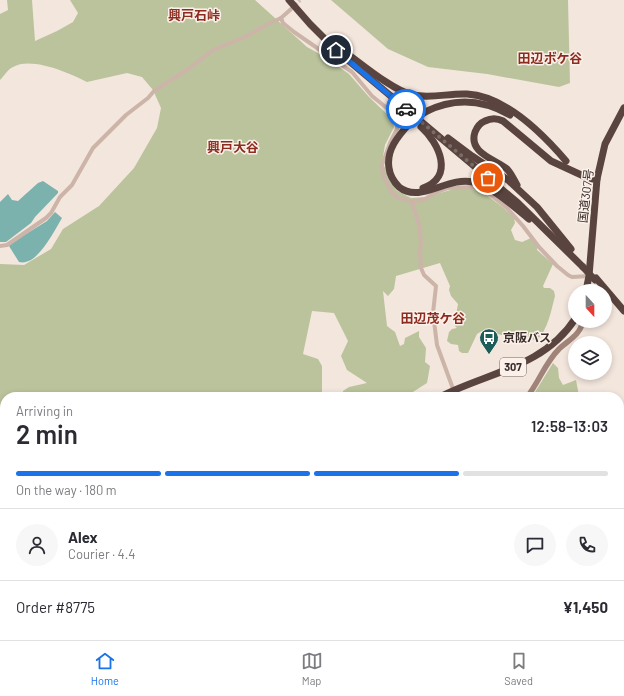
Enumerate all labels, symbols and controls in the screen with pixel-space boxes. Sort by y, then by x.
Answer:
district label: 興戸石峠 [168,7,220,23]
pin [319,33,353,67]
icon: home [325,39,347,61]
district label: 田辺ボケ谷 [517,50,583,66]
courier [386,89,426,129]
icon: car [395,98,417,120]
district label: 興戸大谷 [207,139,259,155]
pin [471,161,505,195]
icon: bag [477,167,499,189]
street label: 国道307号 [575,168,595,224]
north arrow [568,284,612,328]
map controls [568,284,612,380]
district label: 田辺茂ケ谷 [400,310,466,326]
bus stop icon: 京阪バス [478,327,500,355]
place label: 京阪バス [503,330,551,344]
button: layers [568,336,612,380]
road number: 307 [500,358,526,376]
text: Arriving in [16,403,73,419]
text: 12:58–13:03 [531,417,608,435]
text: 2 min [16,418,78,449]
text: On the way · 180 m [16,482,117,498]
button: person [16,524,58,566]
button: chat [514,524,556,566]
button: phone [566,524,608,566]
text: Alex [68,528,98,546]
text: Courier · 4.4 [68,546,136,562]
text: Order #8775 [16,598,95,616]
text: ¥1,450 [563,598,608,616]
tab: Home [91,650,119,687]
tab: Map [301,650,323,687]
tab: Saved [504,650,533,687]

